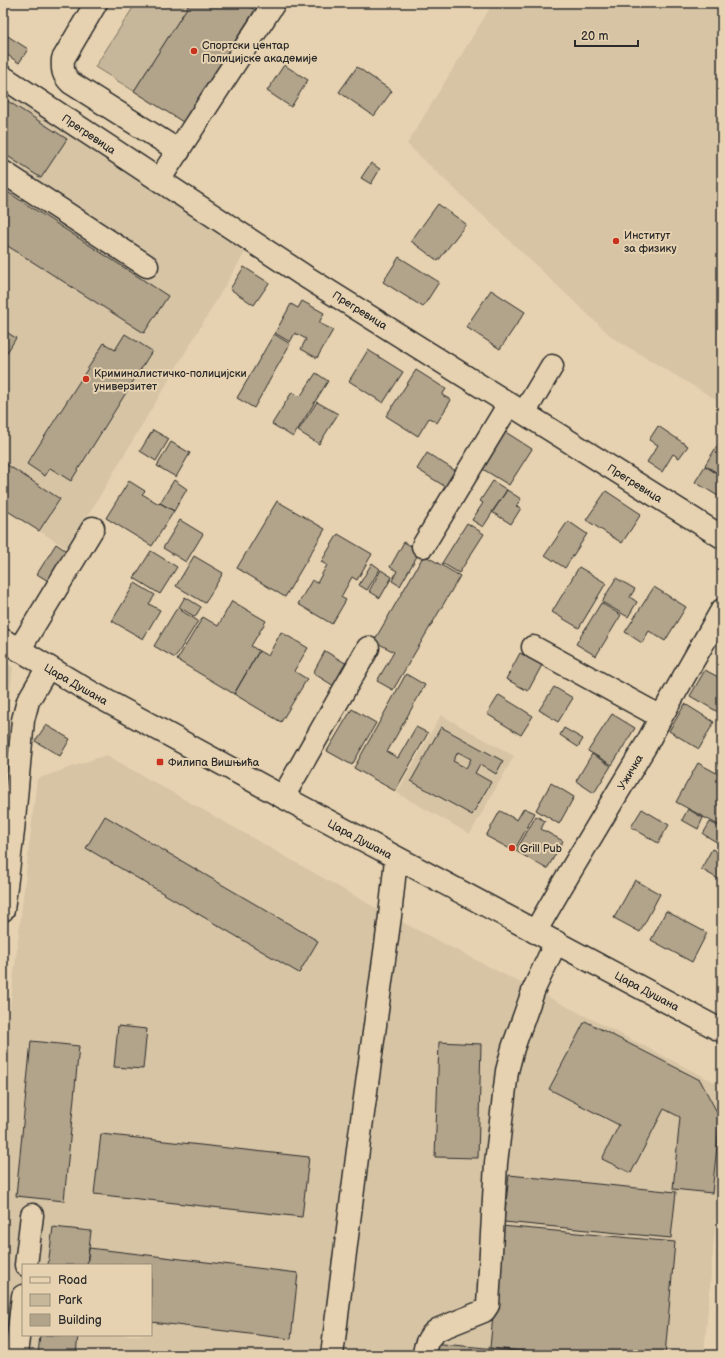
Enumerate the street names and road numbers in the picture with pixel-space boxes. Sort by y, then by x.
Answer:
street label: Прегревица [59,112,118,157]
street label: Прегревица [330,288,390,333]
street label: Прегревица [605,461,665,506]
street label: Цара Душана [42,661,110,708]
street label: Ужичка [615,752,646,792]
street label: Цара Душана [325,817,395,862]
street label: Цара Душана [612,969,682,1014]

